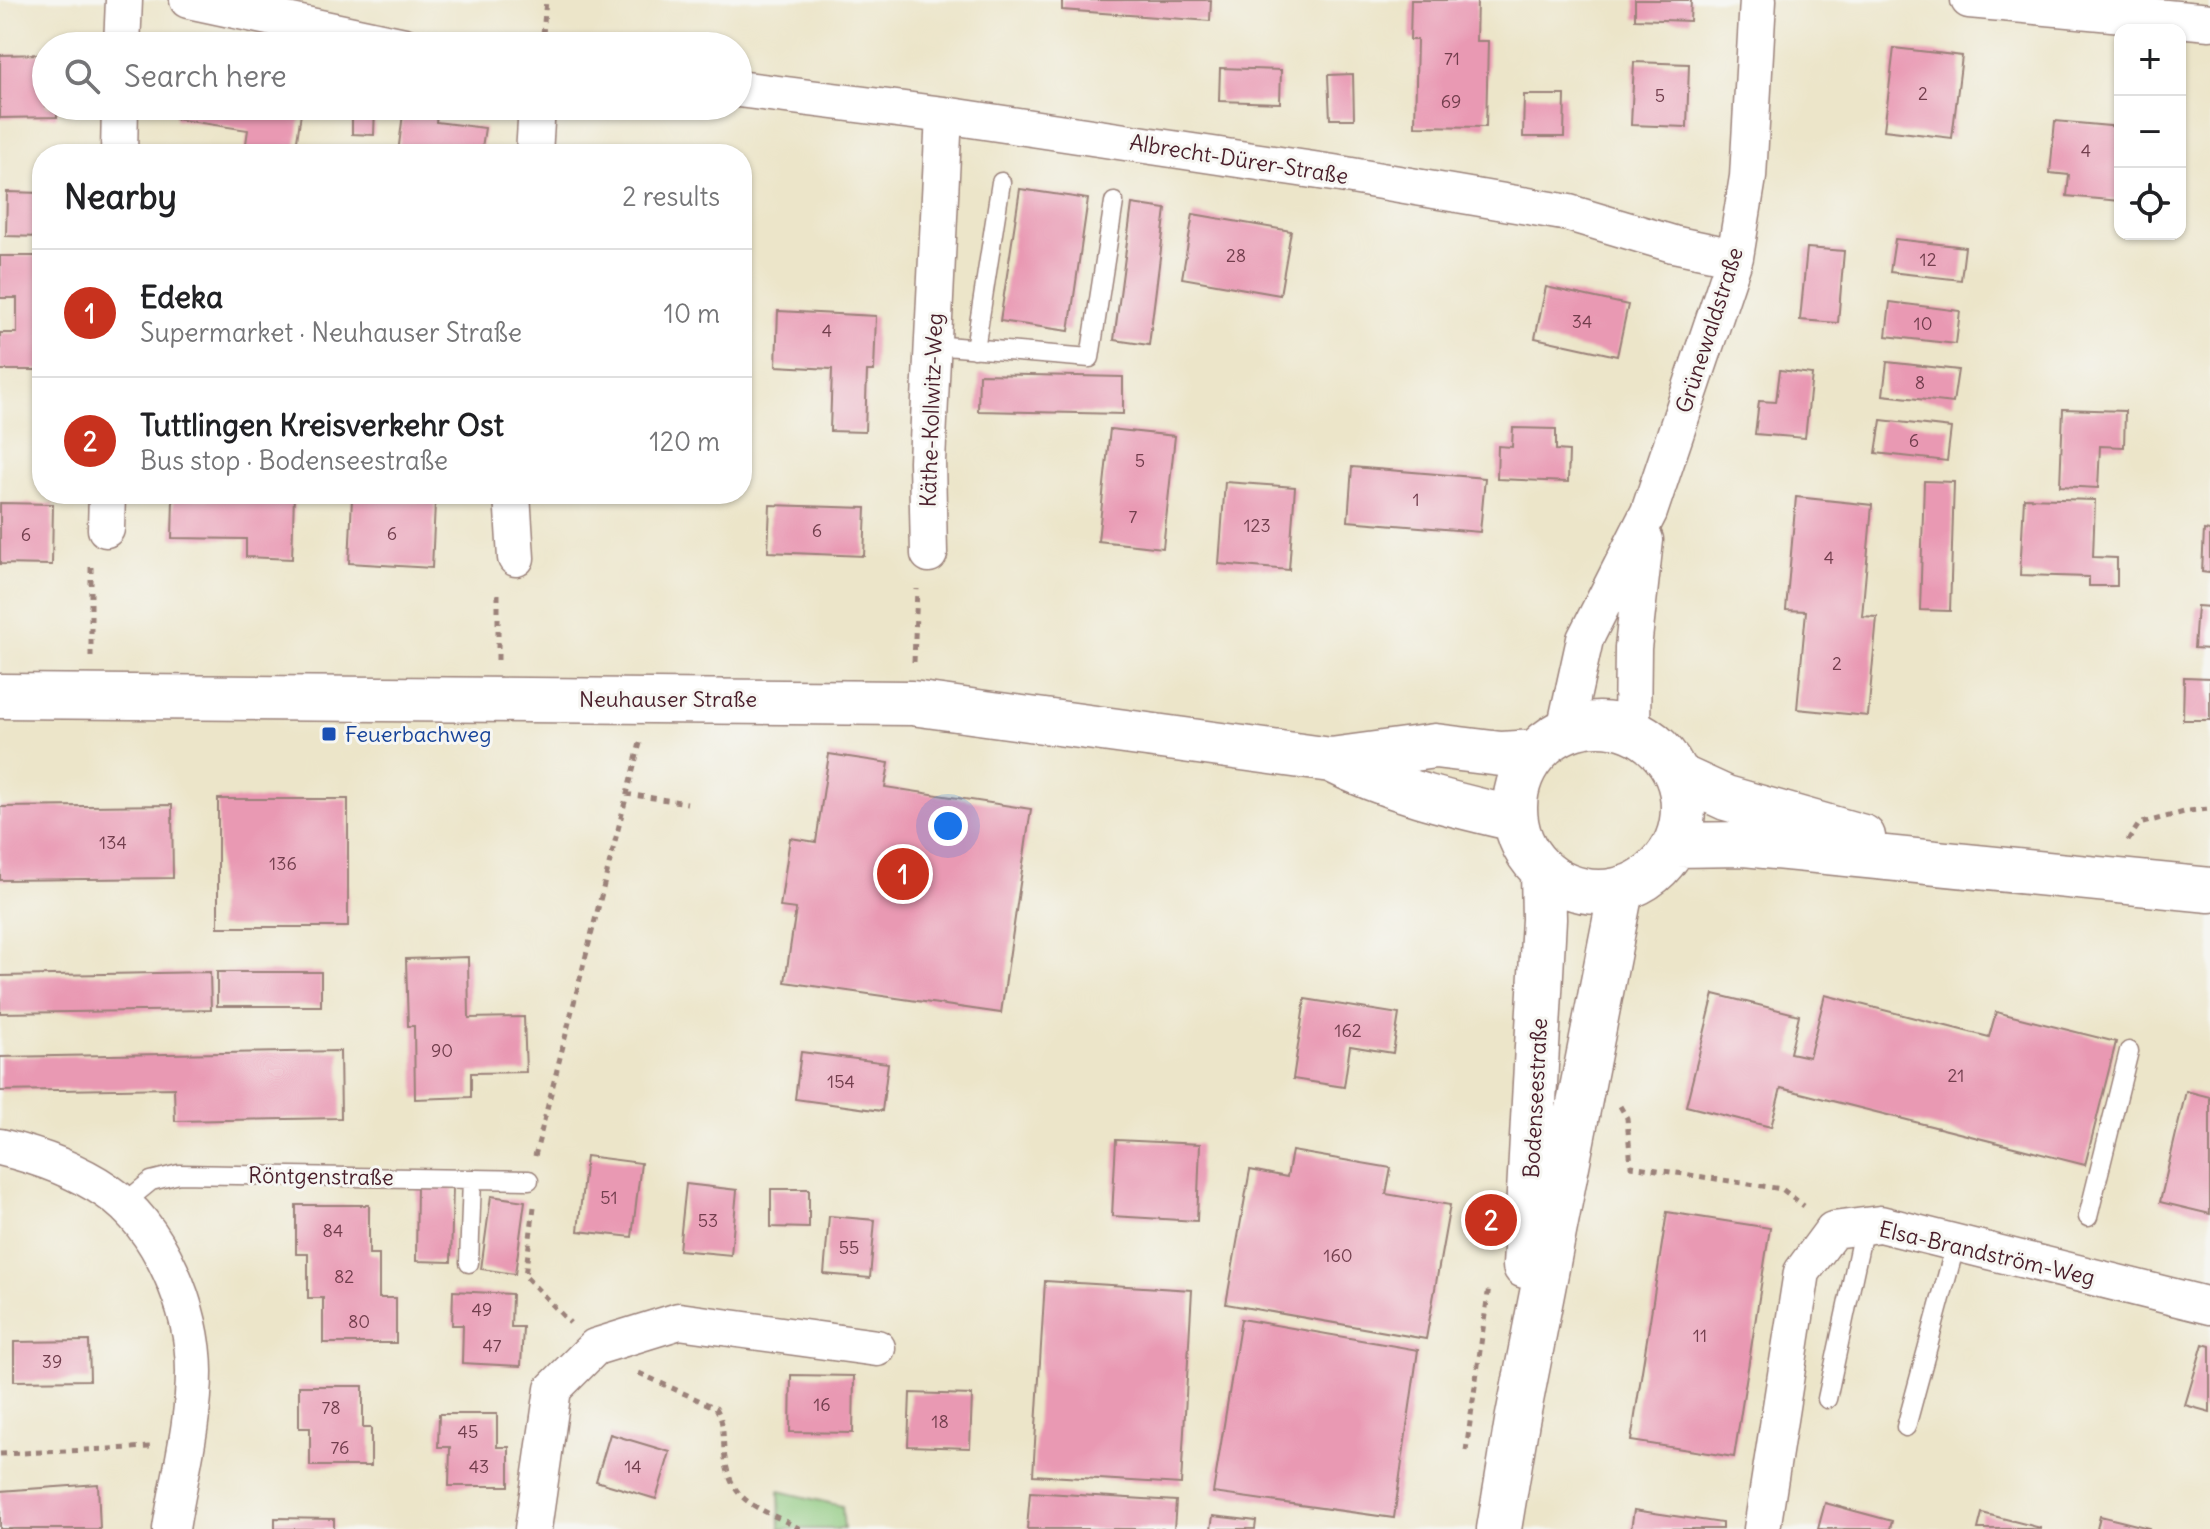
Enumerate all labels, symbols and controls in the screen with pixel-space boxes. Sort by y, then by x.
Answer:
map controls [2114,24,2186,240]
button: + [2114,24,2186,96]
search box [32,32,752,120]
house number: 71 [1444,47,1460,70]
icon: search [60,54,104,98]
text: Search here [124,57,287,95]
house number: 2 [1918,82,1928,105]
house number: 5 [1655,84,1665,107]
house number: 69 [1441,90,1461,113]
button: − [2114,96,2186,168]
street label: Albrecht-Dürer-Straße [1128,128,1350,190]
house number: 4 [2081,139,2091,162]
button: locate [2114,168,2186,240]
text: Nearby [64,175,177,218]
text: 2 results [622,180,720,213]
house number: 28 [1226,244,1246,267]
street label: Grünewaldstraße [1669,244,1749,416]
house number: 12 [1919,248,1937,271]
text: Edeka [140,278,223,316]
text: 1 [85,297,95,330]
text: 10 m [664,297,720,330]
house number: 34 [1572,310,1592,333]
street label: Käthe-Kollwitz-Weg [914,312,948,508]
house number: 10 [1914,312,1933,335]
text: Supermarket · Neuhauser Straße [140,316,522,349]
house number: 4 [822,319,832,342]
house number: 8 [1915,371,1925,394]
text: Tuttlingen Kreisverkehr Ost [140,406,504,444]
text: 2 [83,425,97,458]
text: 120 m [649,425,720,458]
house number: 6 [1909,429,1919,452]
text: Bus stop · Bodenseestraße [140,444,448,477]
house number: 5 [1135,449,1145,472]
house number: 1 [1412,488,1420,511]
house number: 7 [1129,505,1138,528]
house number: 123 [1243,514,1271,537]
house number: 6 [812,519,822,542]
house number: 6 [387,522,397,545]
house number: 6 [21,523,31,546]
house number: 4 [1824,546,1834,569]
house number: 2 [1832,652,1842,675]
street label: Neuhauser Straße [579,685,757,713]
place label: Feuerbachweg [345,720,491,748]
marker: Feuerbachweg [320,725,338,743]
your location [928,806,968,846]
house number: 134 [99,831,127,854]
pin: 1 [877,844,929,904]
house number: 136 [269,852,297,875]
street label: Bodenseestraße [1517,1017,1553,1179]
house number: 162 [1334,1019,1362,1042]
house number: 90 [431,1039,453,1062]
house number: 21 [1947,1064,1965,1087]
house number: 154 [827,1070,855,1093]
street label: Röntgenstraße [248,1161,394,1191]
house number: 51 [600,1186,618,1209]
pin: 2 [1465,1190,1517,1250]
house number: 53 [698,1209,718,1232]
street label: Elsa-Brandström-Weg [1876,1215,2098,1291]
house number: 84 [323,1219,343,1242]
house number: 55 [839,1236,859,1259]
house number: 160 [1323,1244,1353,1267]
house number: 82 [334,1265,354,1288]
house number: 49 [472,1298,492,1321]
house number: 80 [348,1310,370,1333]
house number: 11 [1693,1324,1707,1347]
house number: 47 [482,1334,502,1357]
house number: 39 [42,1350,62,1373]
house number: 16 [813,1393,831,1416]
house number: 78 [321,1396,341,1419]
house number: 18 [931,1410,949,1433]
house number: 45 [458,1420,478,1443]
house number: 76 [331,1436,349,1459]
house number: 43 [469,1455,489,1478]
house number: 14 [624,1455,642,1478]

